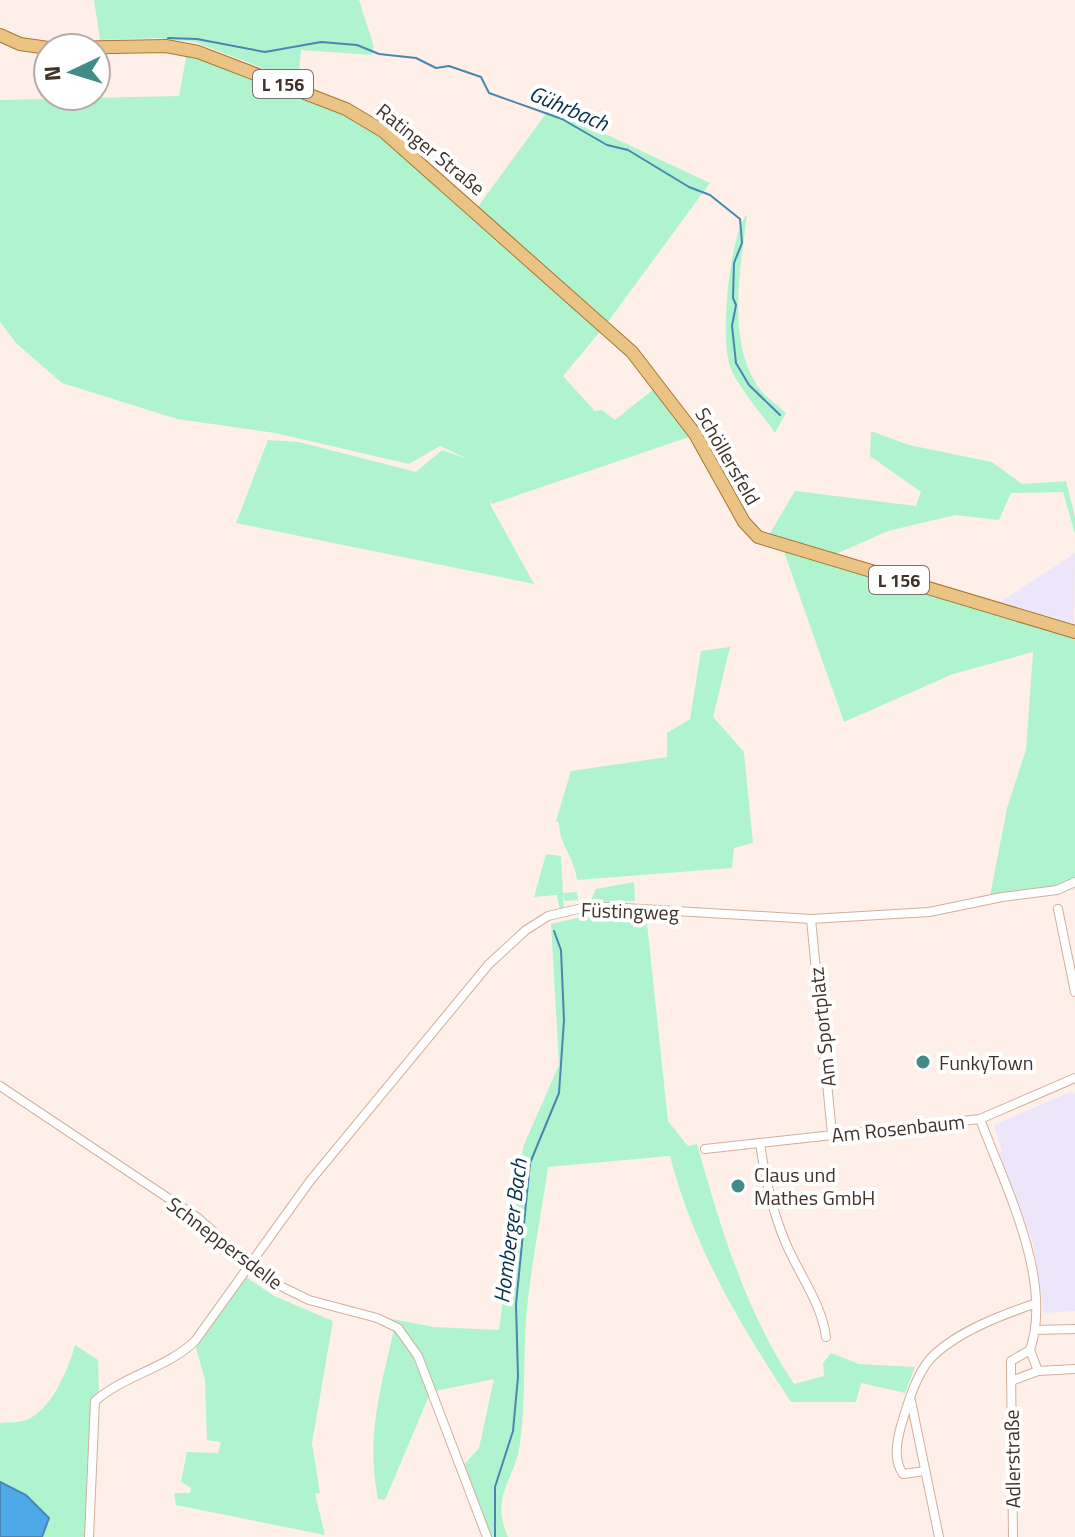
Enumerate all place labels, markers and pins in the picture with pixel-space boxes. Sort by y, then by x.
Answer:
place label: FunkyTown [939,1047,1034,1078]
marker: FunkyTown [914,1053,932,1071]
place label: Claus und Mathes GmbH [754,1159,875,1213]
marker: Claus und Mathes GmbH [729,1177,747,1195]

